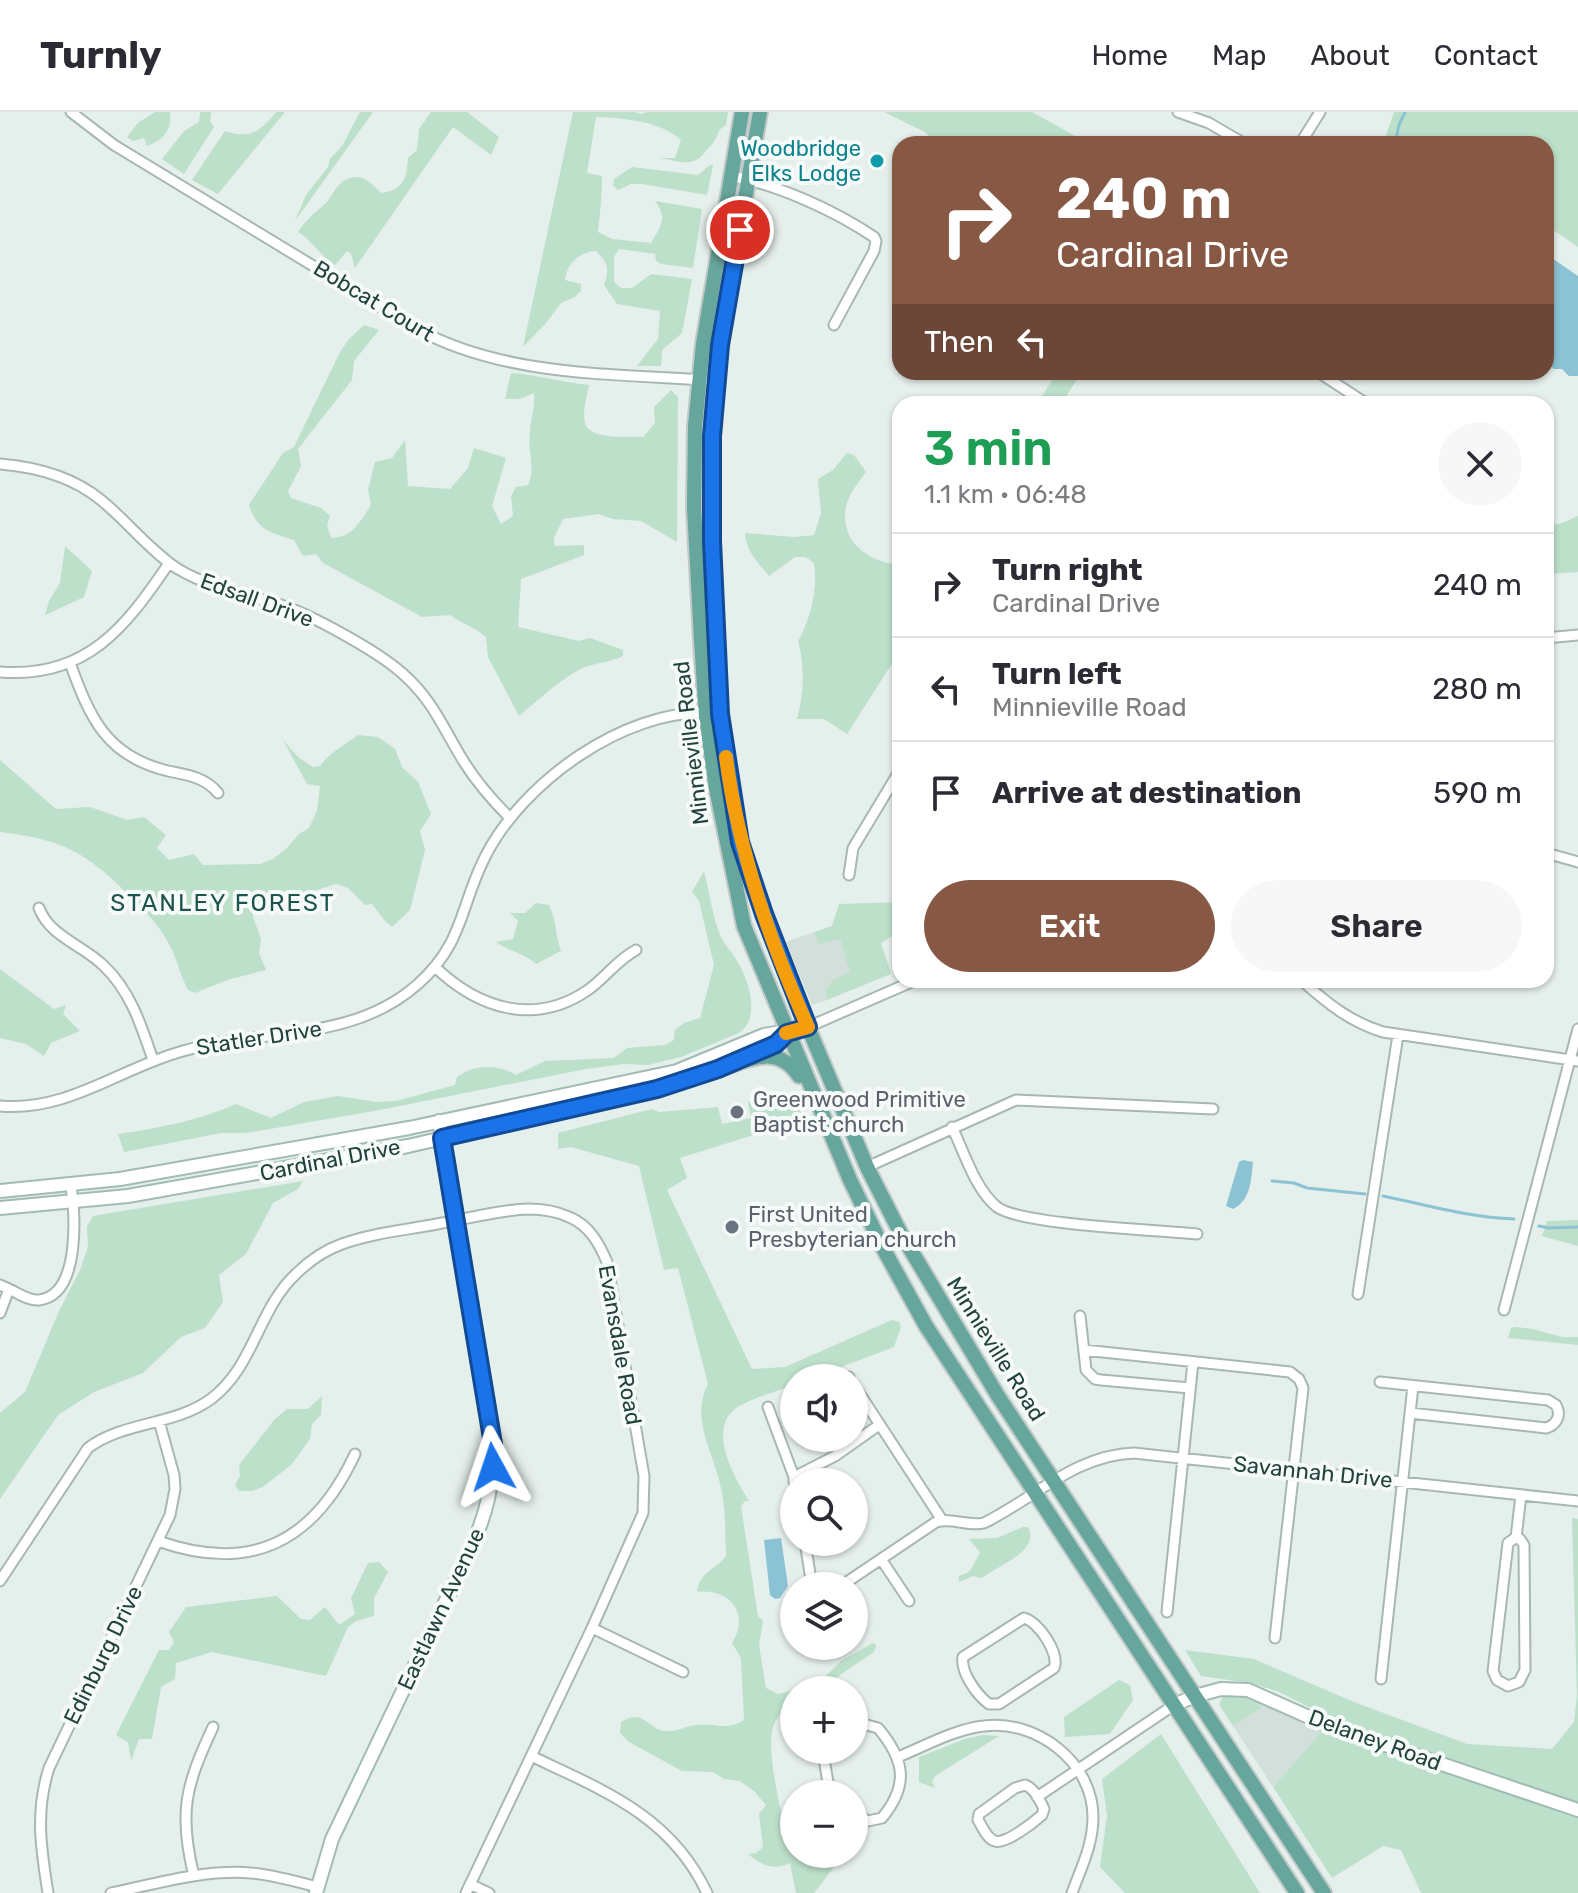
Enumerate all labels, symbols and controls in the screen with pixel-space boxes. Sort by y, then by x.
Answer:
text: Turnly [40,32,162,78]
text: Home [1091,39,1168,72]
text: Map [1212,39,1266,72]
text: About [1310,39,1390,72]
text: Contact [1434,39,1538,72]
place label: Woodbridge Elks Lodge [740,135,861,187]
marker: Woodbridge Elks Lodge [868,152,886,170]
text: 240 m [1056,166,1232,232]
icon: right [924,168,1028,272]
pin [706,196,774,264]
icon: arrive [718,208,762,252]
text: Cardinal Drive [1056,233,1289,276]
street label: Bobcat Court [309,254,440,348]
icon: left [1010,320,1054,364]
text: Then [924,324,994,360]
text: 3 min [924,420,1053,477]
button: close [1438,422,1522,506]
text: 1.1 km · 06:48 [924,479,1087,510]
text: Turn right [992,552,1143,588]
icon: right [924,563,968,607]
street label: Edsall Drive [197,567,317,633]
text: 240 m [1433,567,1522,603]
text: Cardinal Drive [992,588,1160,619]
text: Turn left [992,656,1122,692]
street label: Minnieville Road [668,660,714,826]
icon: left [924,667,968,711]
text: 280 m [1432,671,1522,707]
text: Minnieville Road [992,692,1187,723]
icon: arrive [924,771,968,815]
text: Arrive at destination [992,775,1302,811]
text: 590 m [1433,775,1522,811]
button: Exit [924,880,1215,972]
button: Share [1231,880,1522,972]
district label: STANLEY FOREST [110,889,336,917]
street label: Statler Drive [194,1015,324,1061]
place label: Greenwood Primitive Baptist church [753,1086,966,1138]
marker: Greenwood Primitive Baptist church [728,1103,746,1121]
street label: Cardinal Drive [257,1133,403,1187]
place label: First United Presbyterian church [748,1201,957,1253]
marker: First United Presbyterian church [723,1218,741,1236]
street label: Evansdale Road [593,1263,647,1427]
street label: Minnieville Road [941,1272,1051,1426]
map controls [780,1364,868,1868]
button: sound [780,1364,868,1452]
position arrow [451,1425,535,1509]
street label: Savannah Drive [1232,1450,1394,1494]
button: search [780,1468,868,1556]
street label: Eastlawn Avenue [392,1524,490,1694]
button: layers [780,1572,868,1660]
street label: Edinburg Drive [58,1581,148,1729]
button: + [780,1676,868,1764]
street label: Delaney Road [1305,1703,1445,1777]
button: − [780,1780,868,1868]

